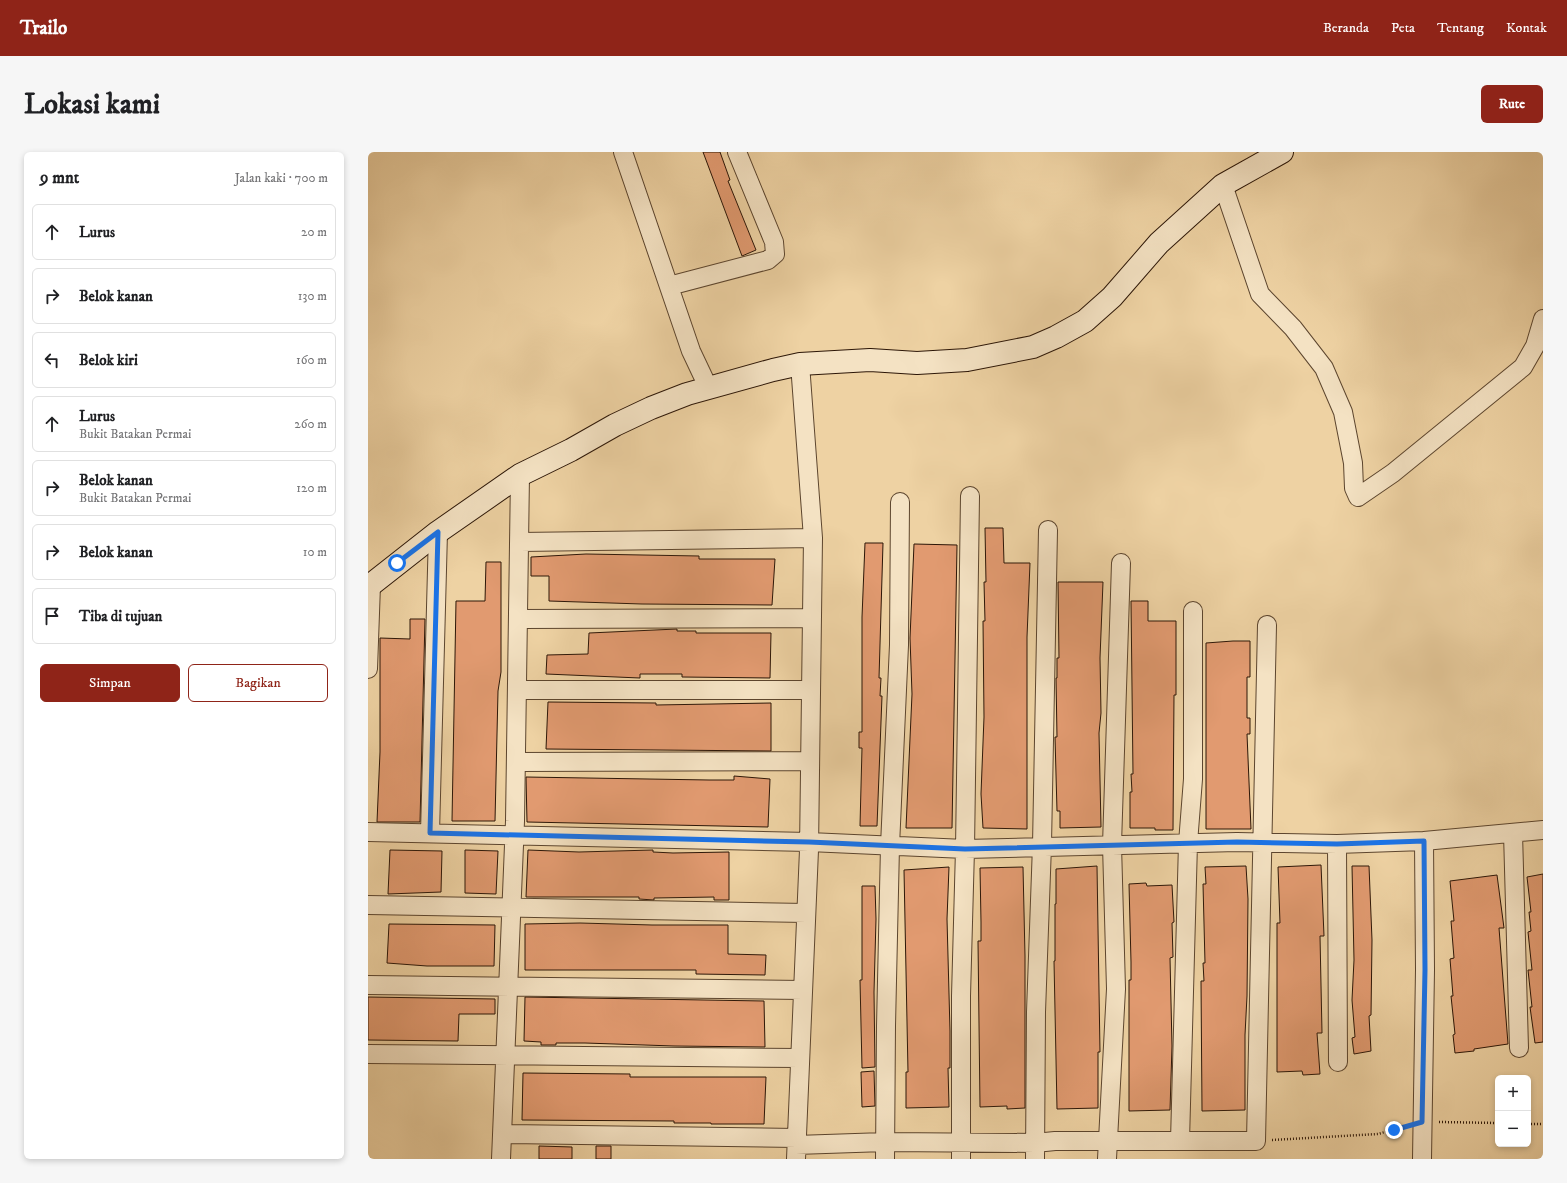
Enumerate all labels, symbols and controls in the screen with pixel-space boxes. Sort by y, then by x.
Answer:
text: Trailo [20,17,67,40]
text: Beranda [1323,19,1369,37]
text: Peta [1391,19,1415,37]
text: Tentang [1437,19,1484,37]
text: Kontak [1506,19,1547,37]
button: Rute [1481,85,1543,123]
text: Lokasi kami [24,87,160,122]
text: 9 mnt [40,167,79,189]
text: Jalan kaki · 700 m [235,170,328,186]
icon: ahead [41,221,63,243]
text: Lurus [79,223,115,242]
text: 20 m [301,224,327,240]
icon: right [41,285,63,307]
text: Belok kanan [79,287,153,306]
text: 130 m [298,288,327,304]
icon: left [41,349,63,371]
text: Belok kiri [79,351,138,370]
text: 160 m [296,352,327,368]
text: Lurus [79,407,115,426]
icon: ahead [41,413,63,435]
text: 260 m [294,416,327,432]
text: Bukit Batakan Permai [79,426,191,442]
text: Belok kanan [79,471,153,490]
icon: right [41,477,63,499]
text: 120 m [296,480,327,496]
text: Bukit Batakan Permai [79,490,191,506]
icon: right [41,541,63,563]
text: Belok kanan [79,543,153,562]
text: 10 m [303,544,327,560]
route start [388,554,406,572]
icon: arrive [41,605,63,627]
text: Tiba di tujuan [79,607,162,626]
button: Simpan [40,664,180,702]
button: Bagikan [188,664,328,702]
map controls [1495,1075,1531,1147]
button: + [1495,1075,1531,1111]
button: − [1495,1111,1531,1147]
route end [1385,1121,1403,1139]

